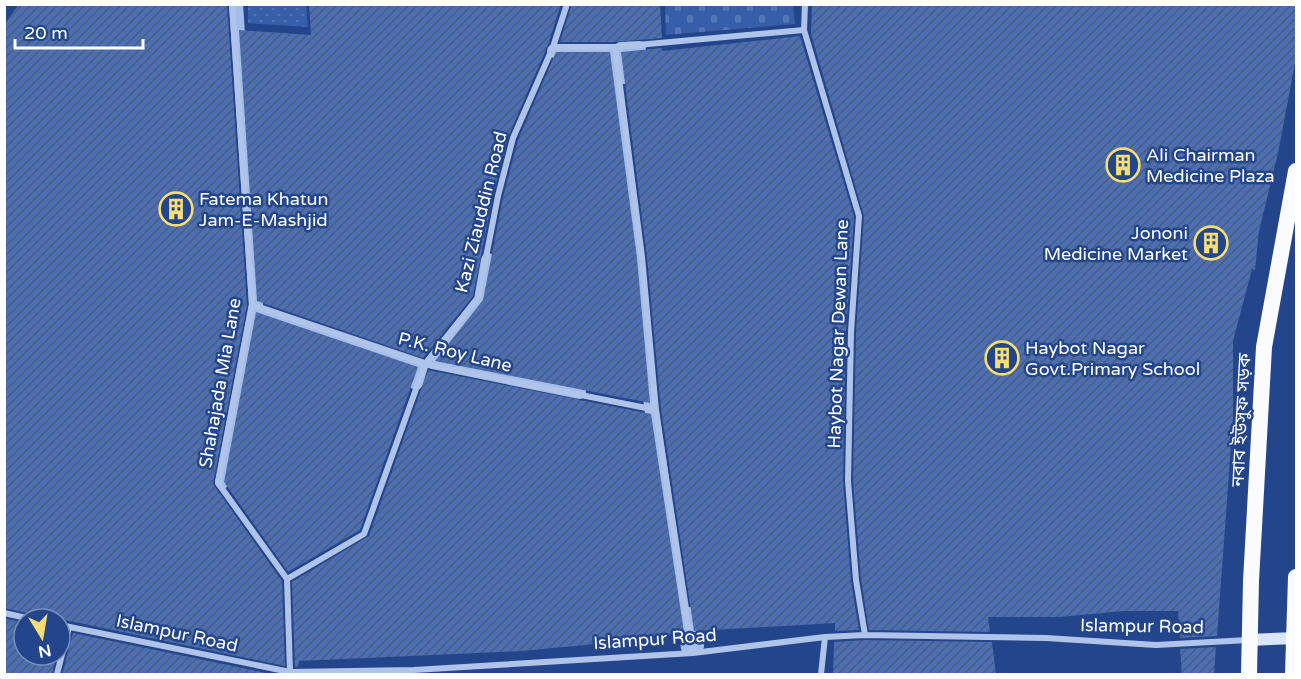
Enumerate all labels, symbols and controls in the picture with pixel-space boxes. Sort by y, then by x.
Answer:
scale bar [15,12,142,50]
text: 20 m [24,22,68,44]
street label: Kazi Ziauddin Road [450,129,512,295]
place label: Ali Chairman Medicine Plaza [1146,144,1275,187]
building icon: Ali Chairman Medicine Plaza [1105,147,1141,183]
place label: Fatema Khatun Jam-E-Mashjid [199,188,328,231]
building icon: Fatema Khatun Jam-E-Mashjid [158,191,194,227]
street label: Haybot Nagar Dewan Lane [823,219,853,449]
place label: Jononi Medicine Market [1044,222,1188,265]
building icon: Jononi Medicine Market [1193,225,1229,261]
street label: Shahajada Mia Lane [194,296,246,470]
street label: P.K. Roy Lane [396,327,514,377]
place label: Haybot Nagar Govt.Primary School [1025,337,1200,380]
building icon: Haybot Nagar Govt.Primary School [984,340,1020,376]
street label: নবাব ইউসুফ সড়ক [1226,352,1256,488]
north arrow [12,607,72,667]
street label: Islampur Road [114,609,240,657]
street label: Islampur Road [1080,614,1204,638]
street label: Islampur Road [592,624,718,654]
text: N [36,640,53,662]

